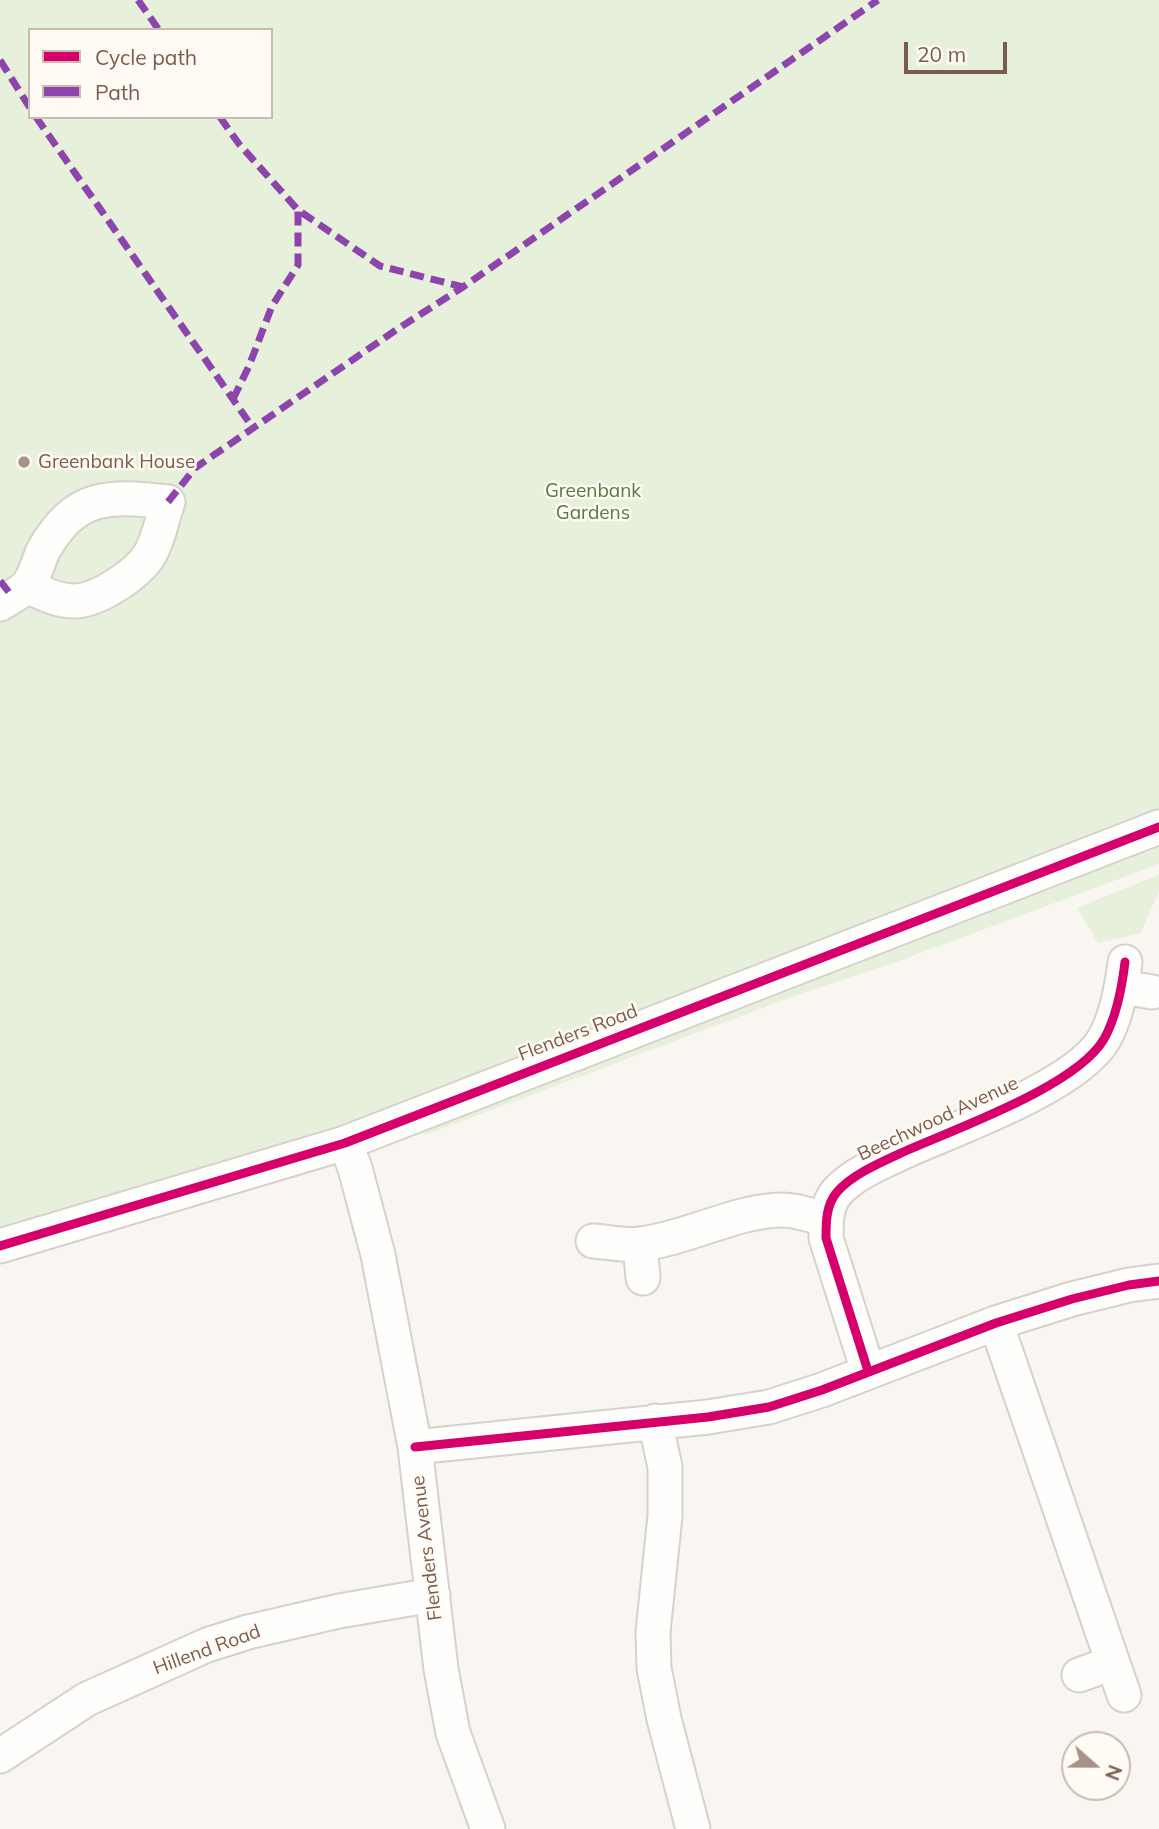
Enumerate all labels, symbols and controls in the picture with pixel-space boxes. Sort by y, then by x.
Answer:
legend [28,28,273,119]
scale bar [907,28,1010,72]
text: 20 m [917,41,966,67]
text: Cycle path [95,44,197,70]
text: Path [95,79,140,105]
place label: Greenbank House [38,451,195,473]
marker: Greenbank House [16,454,32,470]
park label: Greenbank Gardens [545,480,641,524]
street label: Flenders Road [515,1000,641,1066]
street label: Beechwood Avenue [854,1072,1022,1166]
street label: Flenders Avenue [407,1474,447,1622]
street label: Hillend Road [150,1620,264,1680]
north arrow [1061,1731,1131,1801]
text: N [1100,1762,1128,1784]

